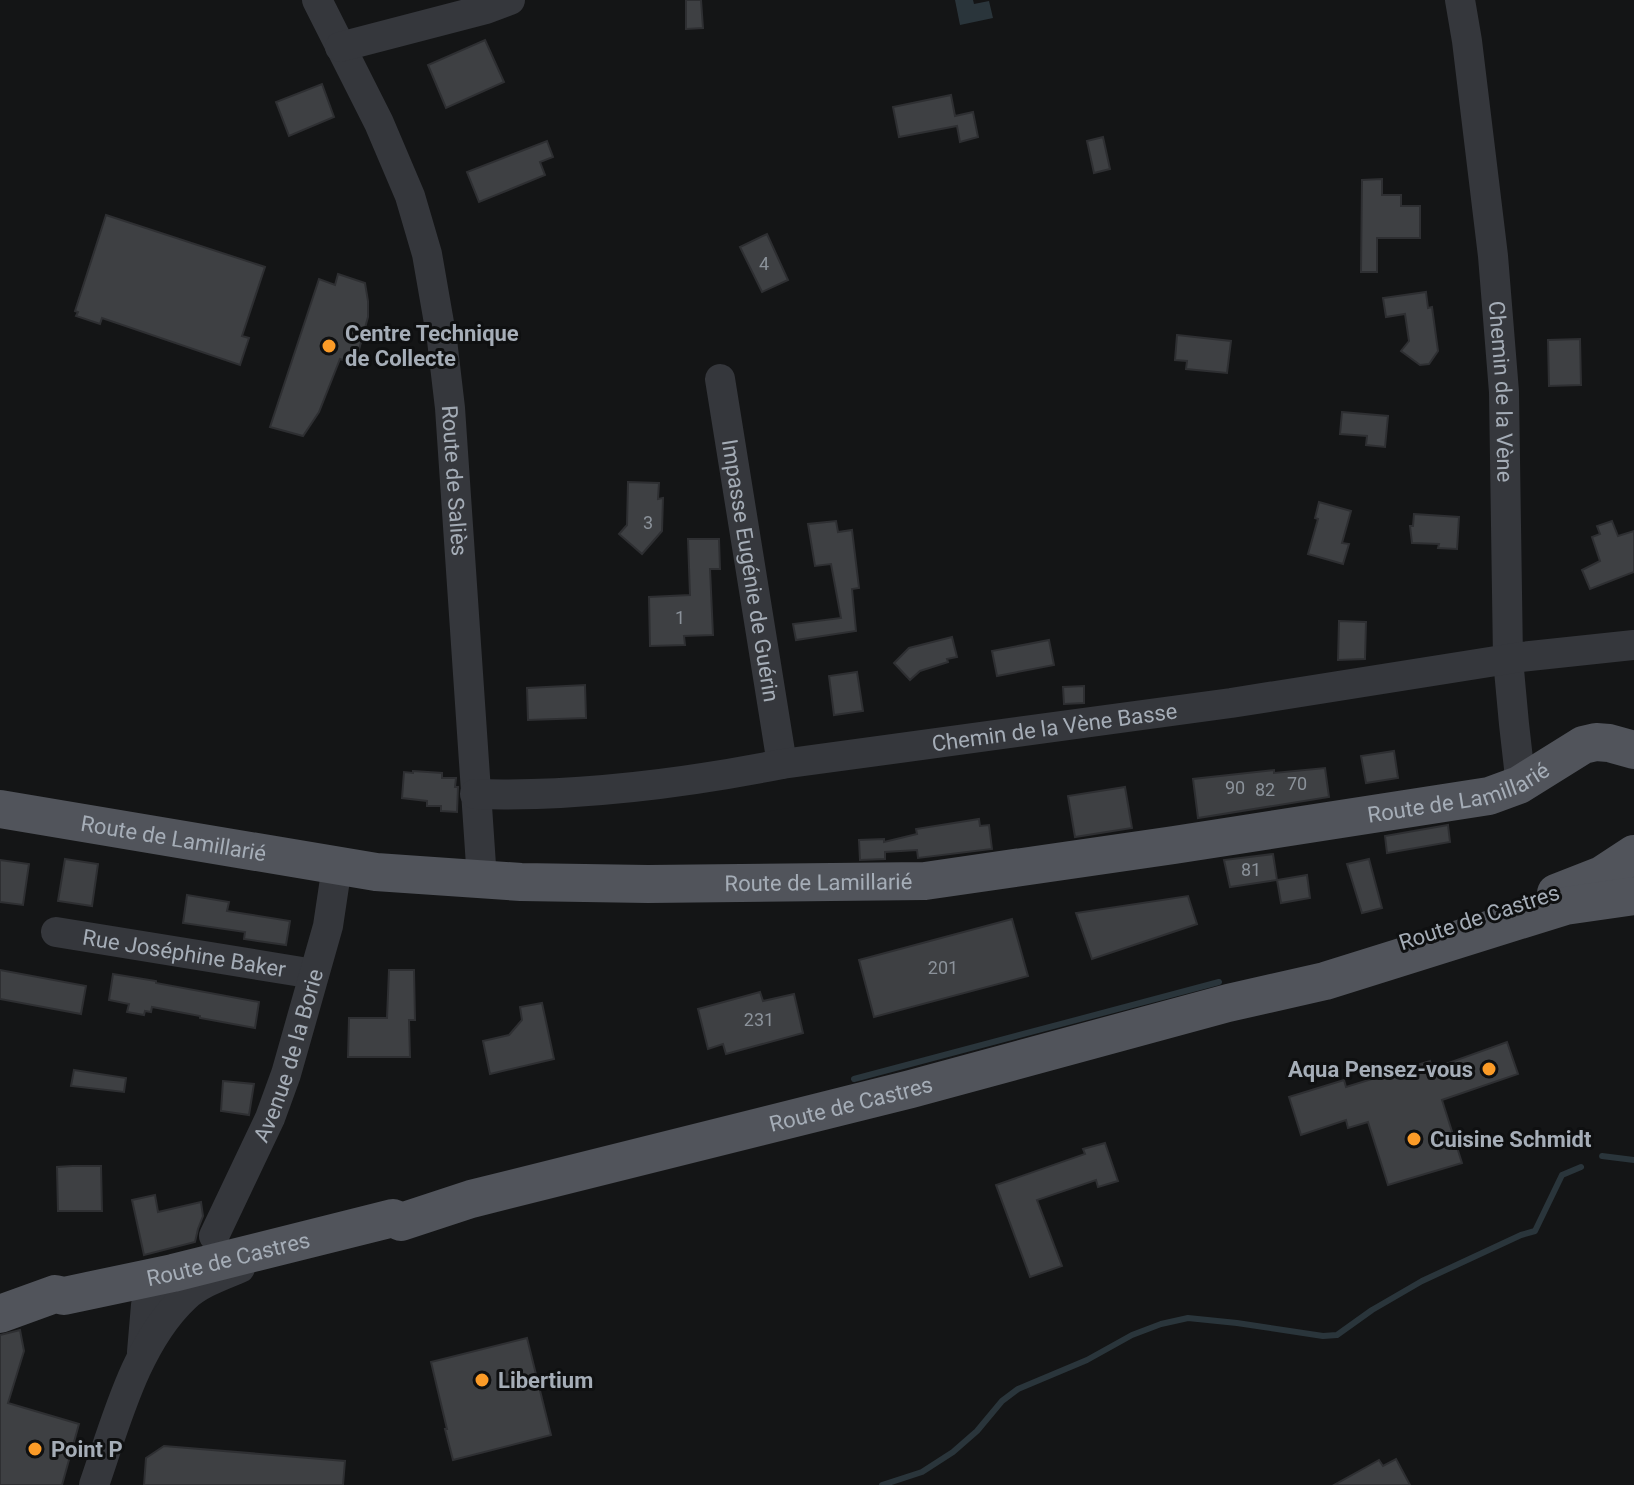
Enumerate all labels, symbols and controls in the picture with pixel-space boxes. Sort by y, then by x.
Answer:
house number: 4 [759,253,769,274]
street label: Chemin de la Vène [1484,300,1517,482]
place label: Centre Technique de Collecte [345,321,519,371]
marker: Centre Technique de Collecte [320,337,338,355]
street label: Route de Saliès [437,404,472,557]
street label: Impasse Eugénie de Guérin [717,437,784,704]
house number: 3 [643,512,653,533]
house number: 1 [675,607,685,628]
street label: Chemin de la Vène Basse [930,698,1179,757]
street label: Route de Lamillarié [1366,757,1554,828]
house number: 70 [1287,773,1307,794]
house number: 90 [1225,777,1245,798]
house number: 82 [1255,779,1275,800]
street label: Route de Lamillarié [79,811,268,866]
house number: 81 [1241,859,1261,880]
street label: Route de Lamillarié [724,869,912,896]
street label: Route de Castres [1396,880,1563,955]
street label: Rue Joséphine Baker [81,925,288,982]
house number: 201 [928,957,958,978]
street label: Avenue de la Borie [248,966,328,1146]
house number: 231 [744,1009,774,1030]
place label: Aqua Pensez-vous [1288,1057,1473,1082]
marker: Aqua Pensez-vous [1480,1060,1498,1078]
street label: Route de Castres [767,1072,935,1137]
place label: Cuisine Schmidt [1430,1127,1592,1152]
marker: Cuisine Schmidt [1405,1130,1423,1148]
street label: Route de Castres [144,1227,312,1291]
place label: Libertium [498,1368,593,1393]
marker: Libertium [473,1371,491,1389]
place label: Point P [51,1437,123,1462]
marker: Point P [26,1440,44,1458]

